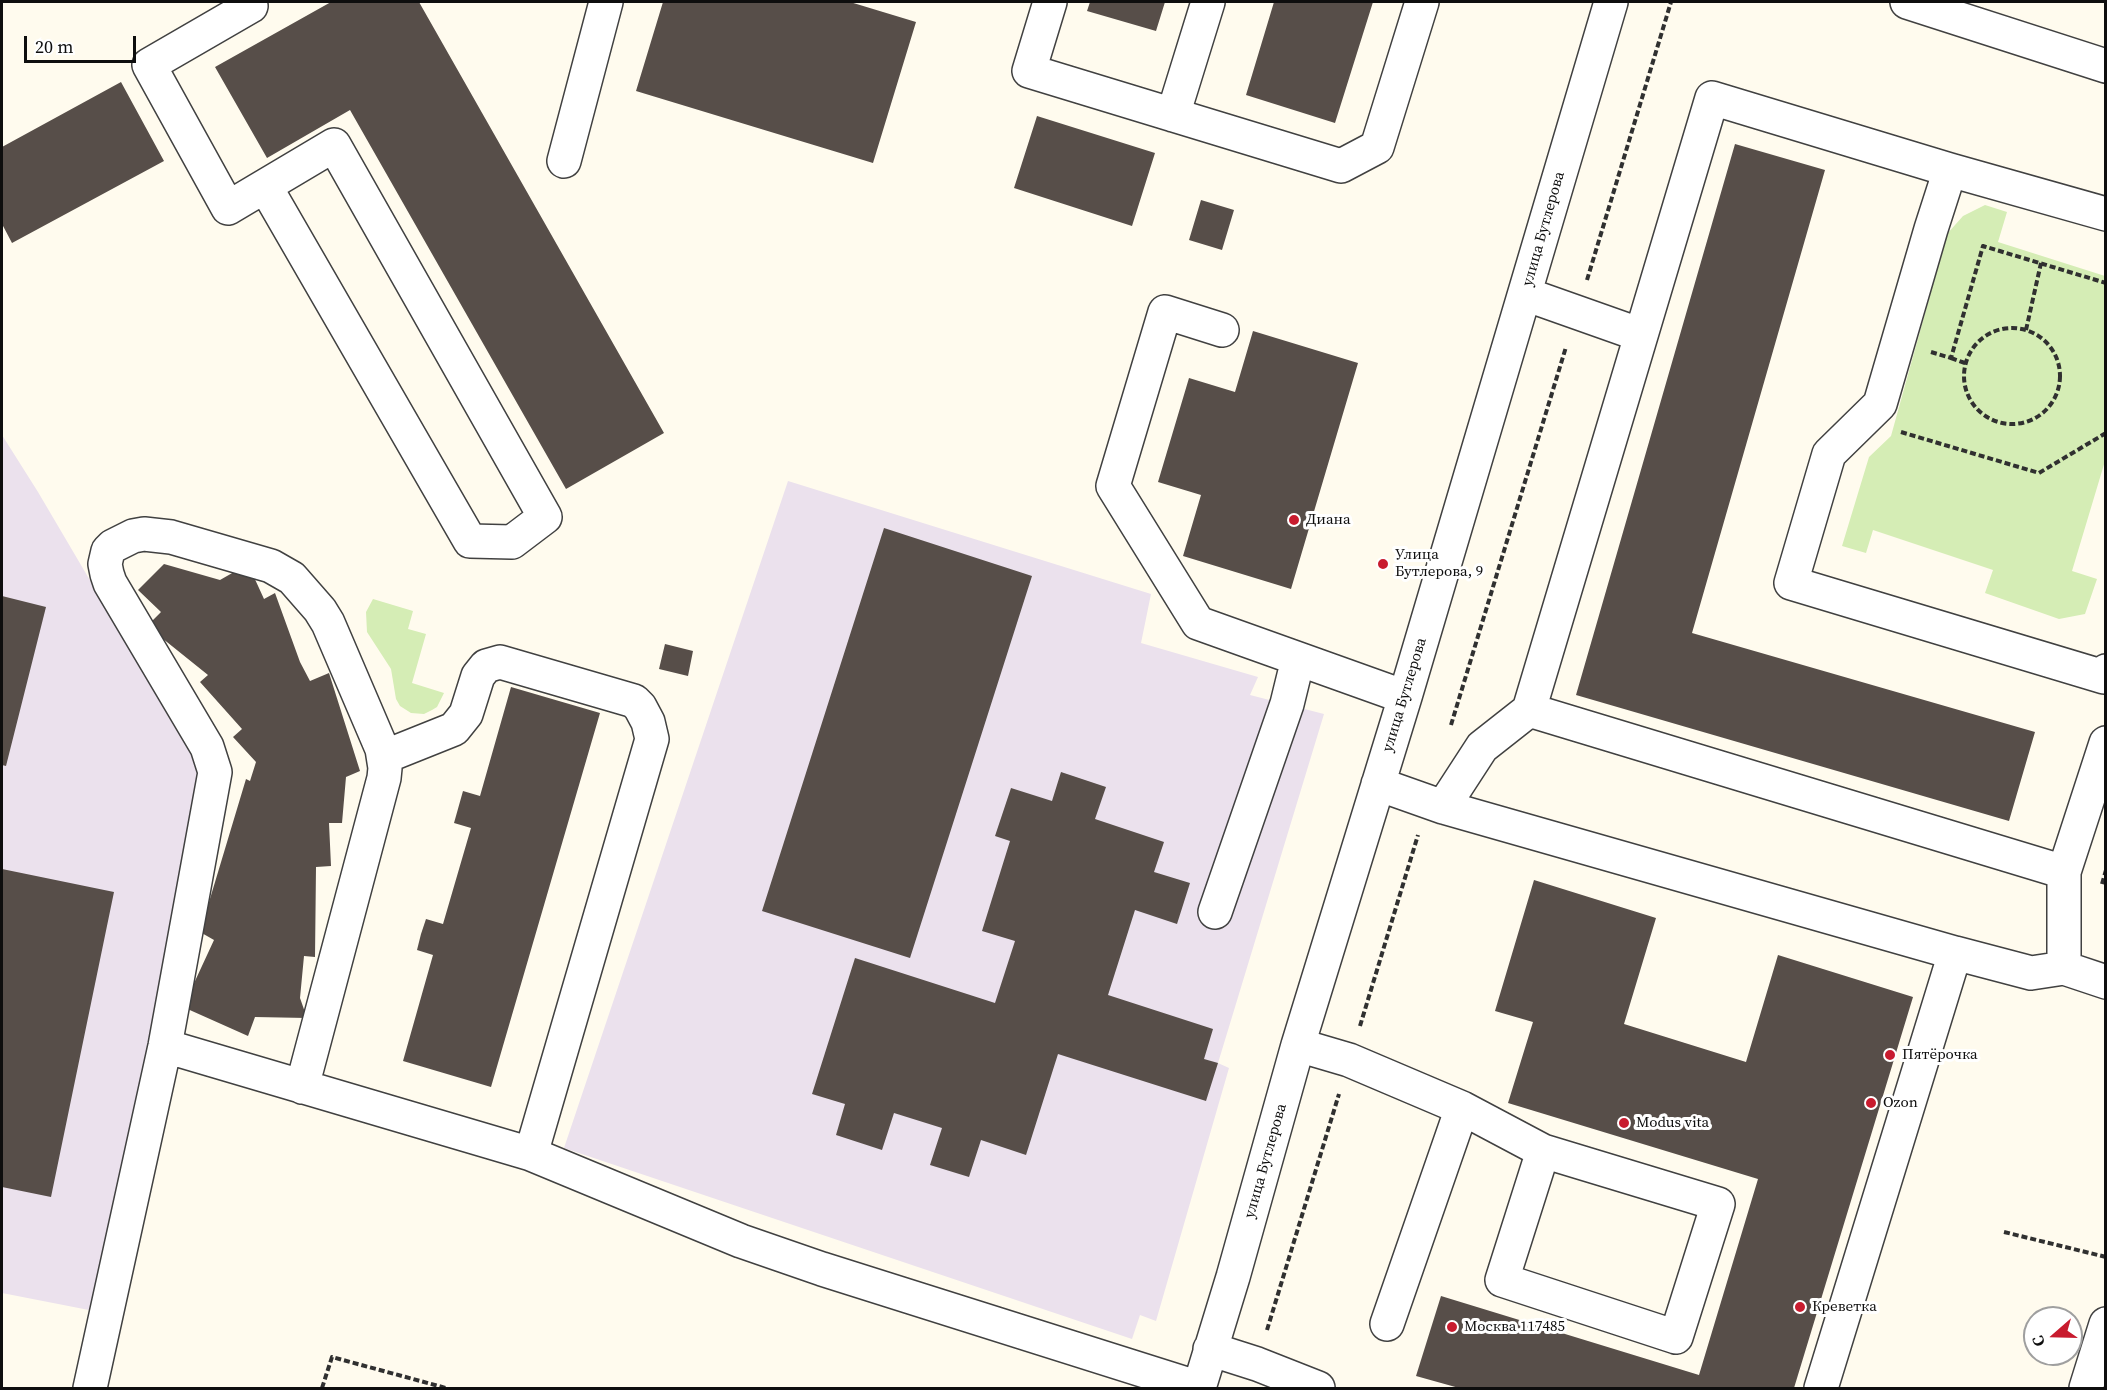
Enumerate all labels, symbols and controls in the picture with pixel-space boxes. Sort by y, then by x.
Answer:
scale bar [27,24,140,62]
text: 20 m [35,34,73,59]
street label: улица Бутлерова [1519,170,1569,288]
place label: Диана [1306,511,1351,529]
marker: Диана [1287,513,1301,527]
place label: Улица Бутлерова, 9 [1395,546,1483,581]
marker: Улица Бутлерова, 9 [1376,557,1390,571]
street label: улица Бутлерова [1379,636,1431,754]
place label: Пятёрочка [1902,1046,1978,1064]
marker: Пятёрочка [1883,1048,1897,1062]
place label: Ozon [1883,1094,1918,1112]
marker: Ozon [1864,1096,1878,1110]
street label: улица Бутлерова [1241,1102,1291,1220]
place label: Modus vita [1636,1114,1709,1132]
marker: Modus vita [1617,1116,1631,1130]
place label: Креветка [1812,1298,1877,1316]
marker: Креветка [1793,1300,1807,1314]
north arrow [2023,1306,2083,1366]
place label: Москва 117485 [1464,1318,1565,1336]
marker: Москва 117485 [1445,1320,1459,1334]
text: С [2026,1333,2050,1350]

